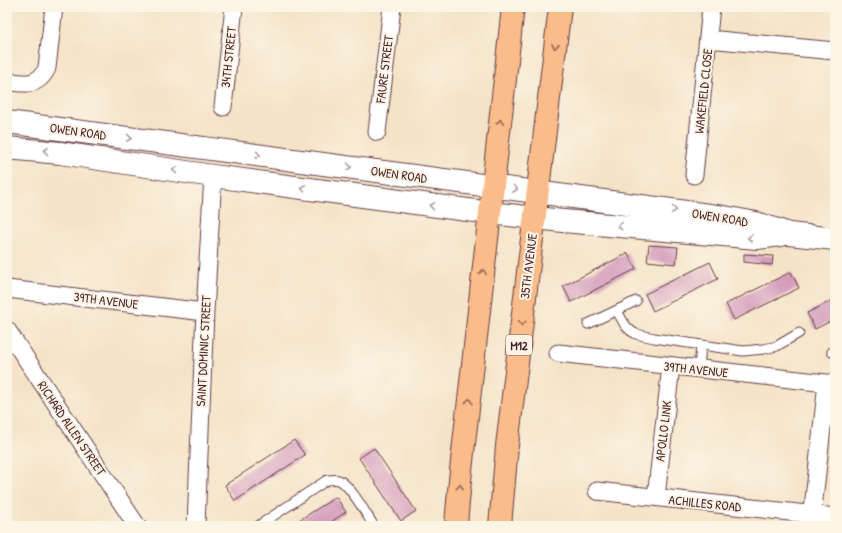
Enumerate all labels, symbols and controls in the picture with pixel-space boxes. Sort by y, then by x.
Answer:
street label: 34TH STREET [216,25,240,88]
street label: FAURE STREET [371,33,397,105]
one-way arrow [551,43,560,49]
street label: WAKEFIELD CLOSE [690,47,716,134]
street label: OWEN ROAD [49,118,108,144]
one-way arrow [496,119,505,126]
one-way arrow [126,133,132,142]
one-way arrow [43,147,49,156]
one-way arrow [255,150,261,159]
street label: OWEN ROAD [370,161,429,187]
one-way arrow [346,162,352,171]
one-way arrow [172,166,178,175]
one-way arrow [300,184,306,193]
one-way arrow [512,184,518,193]
one-way arrow [429,202,435,211]
street label: OWEN ROAD [691,204,750,230]
one-way arrow [671,205,677,214]
one-way arrow [617,222,623,231]
street label: 35TH AVENUE [515,232,541,300]
one-way arrow [747,233,753,242]
one-way arrow [478,269,487,275]
street label: 39TH AVENUE [73,287,140,313]
street label: SAINT DOMINIC STREET [191,294,215,407]
one-way arrow [518,320,527,327]
road number: M12 [506,335,532,355]
street label: 39TH AVENUE [663,357,729,381]
street label: RICHARD ALLEN STREET [34,377,111,480]
one-way arrow [464,398,473,404]
street label: APOLLO LINK [650,399,676,463]
one-way arrow [455,484,464,490]
street label: ACHILLES ROAD [668,490,743,516]

